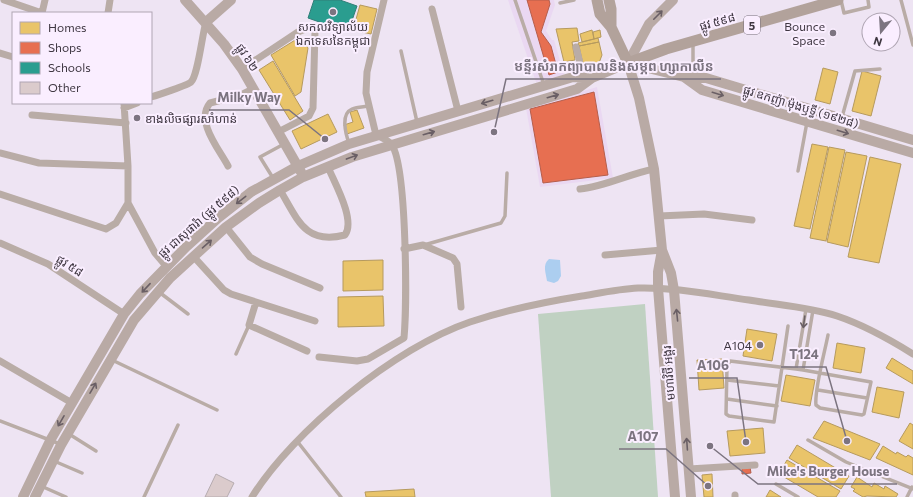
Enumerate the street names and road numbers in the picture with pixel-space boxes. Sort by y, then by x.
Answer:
street label: ផ្លូវ ៥៩៨ [697,9,738,37]
road number: 5 [744,16,760,34]
street label: ផ្លូវ ៦២ [230,40,262,76]
street label: ផ្លូវ ឧកញ៉ា ម៉ុងឫទ្ធី (១៩២៨) [740,82,860,135]
street label: ផ្លូវ ជាសុផារ៉ា (ផ្លូវ ៥៩៨) [155,182,244,263]
street label: ផ្លូវ ៥៨ [52,251,86,283]
street label: មហាវិថី អង្គរ [659,345,678,401]

